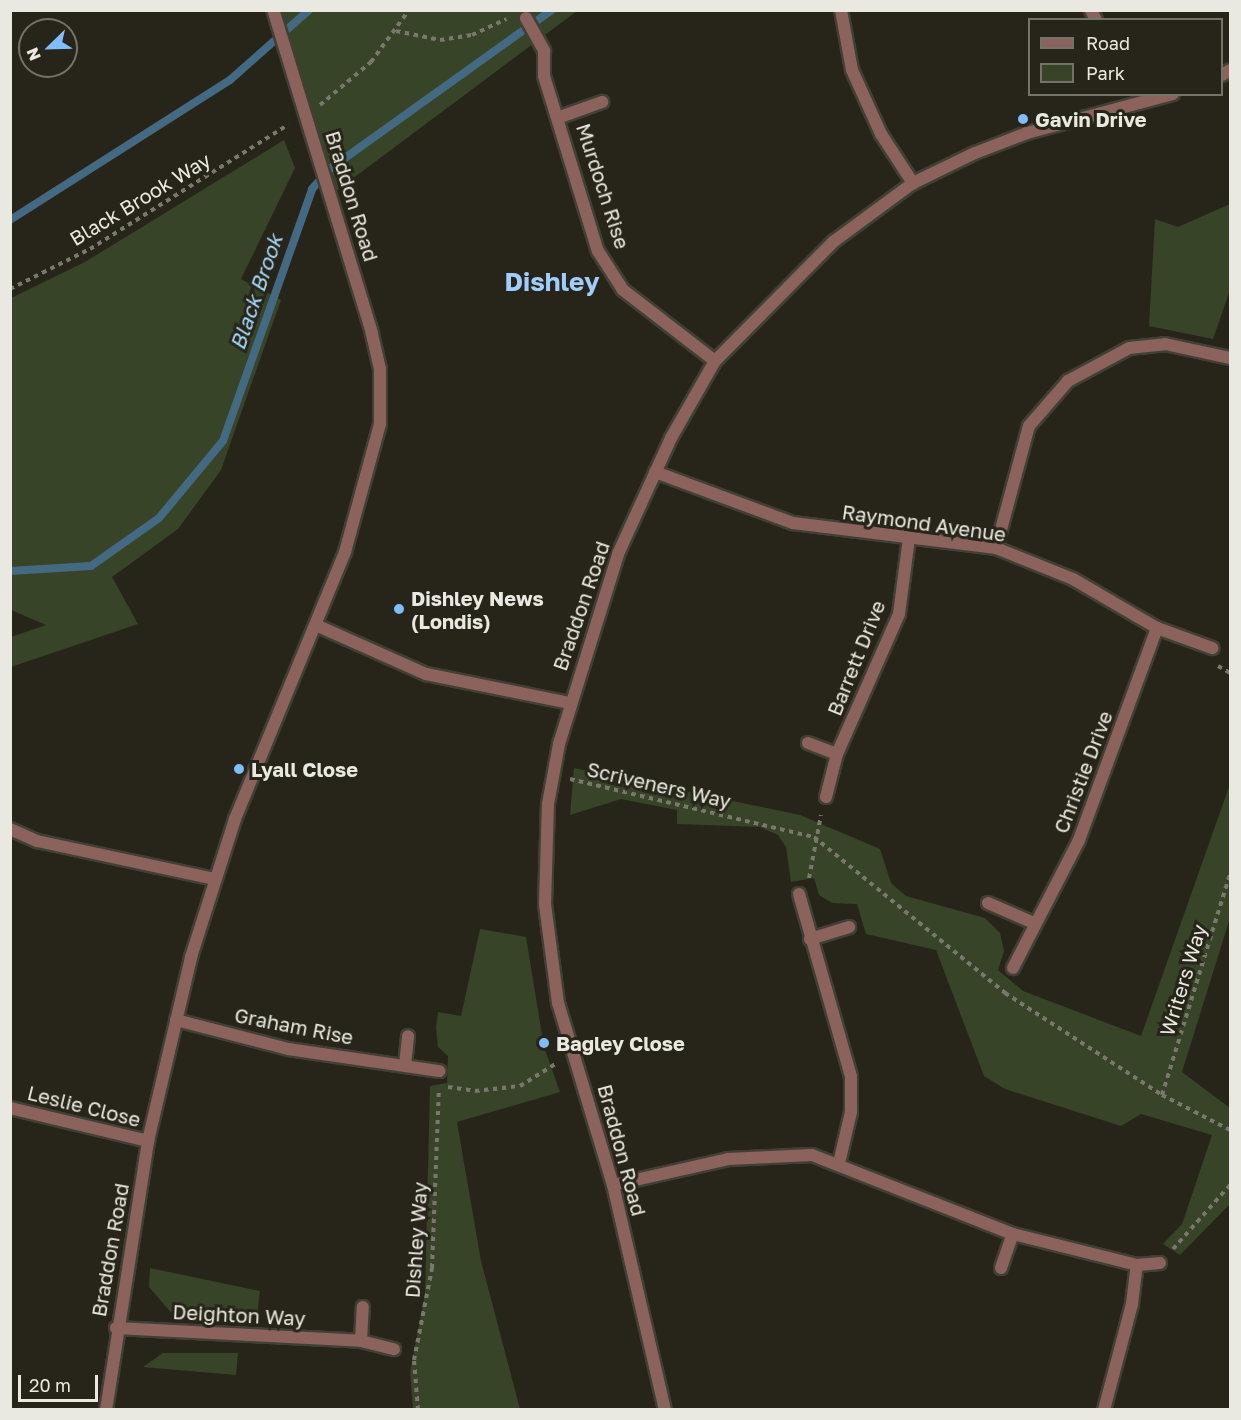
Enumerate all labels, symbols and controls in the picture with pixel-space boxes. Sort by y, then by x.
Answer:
north arrow [18,18,78,78]
legend [1028,18,1223,96]
text: Road [1086,32,1130,54]
text: N [22,45,45,64]
text: Park [1086,62,1125,84]
place label: Gavin Drive [1035,107,1147,131]
marker: Gavin Drive [1016,112,1030,126]
street label: Murdoch Rise [571,120,635,252]
street label: Braddon Road [321,128,383,264]
street label: Black Brook Way [65,147,215,251]
water label: Black Brook [224,231,288,353]
district label: Dishley [504,266,600,298]
street label: Raymond Avenue [840,500,1008,546]
street label: Braddon Road [548,538,614,674]
place label: Dishley News (Londis) [411,586,544,633]
street label: Barrett Drive [822,597,890,719]
marker: Dishley News (Londis) [392,602,406,616]
street label: Christie Drive [1049,707,1117,837]
place label: Lyall Close [251,757,358,781]
street label: Scriveners Way [585,757,733,813]
marker: Lyall Close [232,762,246,776]
street label: Writers Way [1155,921,1211,1039]
street label: Graham Rise [233,1003,355,1049]
place label: Bagley Close [556,1031,685,1055]
marker: Bagley Close [537,1036,551,1050]
street label: Leslie Close [25,1080,143,1132]
street label: Braddon Road [593,1082,651,1218]
street label: Braddon Road [86,1181,134,1319]
street label: Dishley Way [400,1181,432,1299]
street label: Deighton Way [172,1300,306,1330]
scale bar [21,1363,100,1401]
text: 20 m [29,1374,71,1396]

